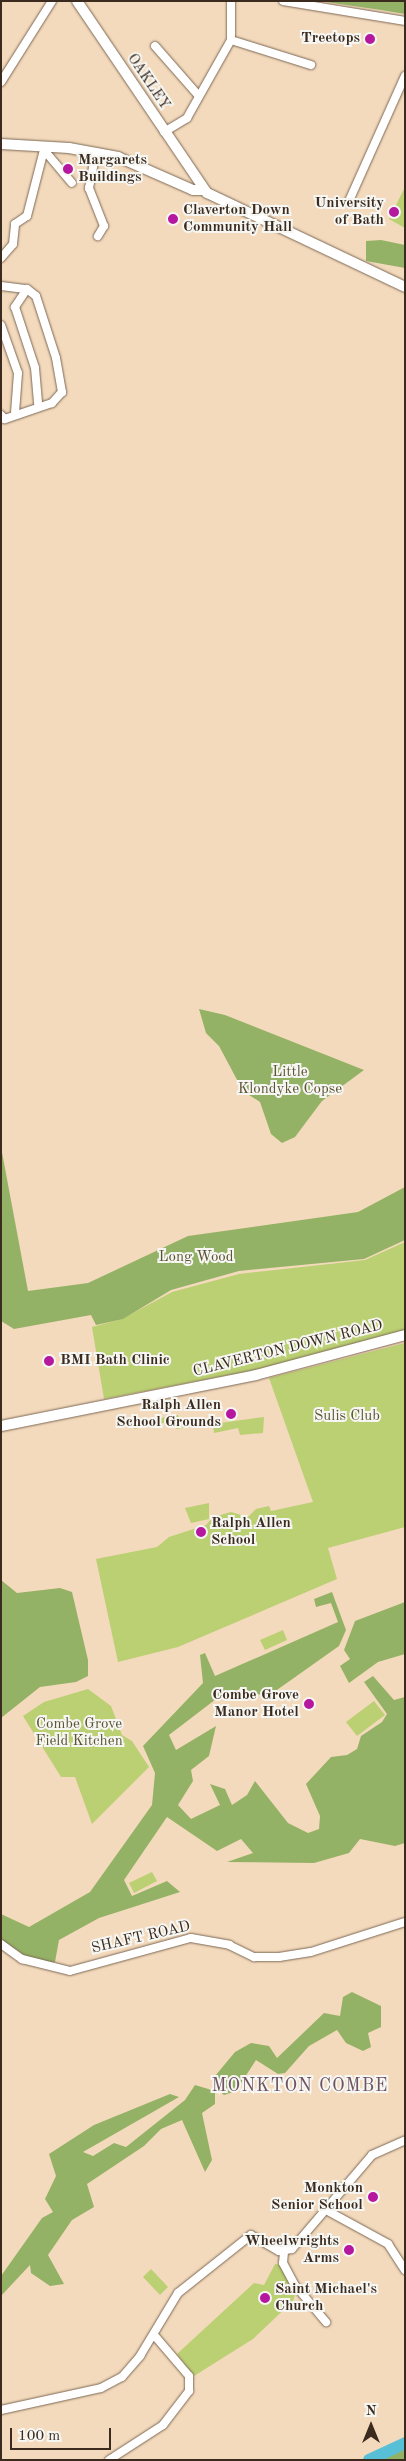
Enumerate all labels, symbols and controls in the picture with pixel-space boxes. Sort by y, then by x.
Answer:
place label: Treetops [301,30,360,48]
marker: Treetops [364,33,376,45]
street label: OAKLEY [123,51,173,113]
place label: Margarets Buildings [78,151,147,186]
marker: Margarets Buildings [62,163,74,175]
place label: University of Bath [314,194,384,229]
place label: Claverton Down Community Hall [183,201,292,236]
marker: University of Bath [388,206,400,218]
marker: Claverton Down Community Hall [167,213,179,225]
park label: Little Klondyke Copse [238,1063,342,1098]
park label: Long Wood [158,1249,234,1267]
street label: CLAVERTON DOWN ROAD [191,1317,385,1381]
place label: BMI Bath Clinic [60,1352,170,1370]
marker: BMI Bath Clinic [42,1354,56,1368]
place label: Ralph Allen School Grounds [116,1396,221,1431]
marker: Ralph Allen School Grounds [225,1408,237,1420]
park label: Sulis Club [314,1408,380,1426]
place label: Ralph Allen School [211,1514,291,1549]
marker: Ralph Allen School [195,1526,207,1538]
place label: Combe Grove Manor Hotel [212,1686,299,1721]
marker: Combe Grove Manor Hotel [303,1698,315,1710]
park label: Combe Grove Field Kitchen [35,1715,123,1750]
street label: SHAFT ROAD [90,1918,192,1958]
district label: MONKTON COMBE [210,2075,390,2097]
place label: Monkton Senior School [271,2179,363,2214]
marker: Monkton Senior School [367,2191,379,2203]
place label: Wheelwrights Arms [244,2232,339,2267]
marker: Wheelwrights Arms [343,2244,355,2256]
place label: Saint Michael's Church [275,2280,377,2315]
marker: Saint Michael's Church [259,2292,271,2304]
north arrow [346,2401,396,2451]
text: N [366,2404,376,2418]
scale bar [12,2418,114,2450]
text: 100 m [18,2429,60,2444]

